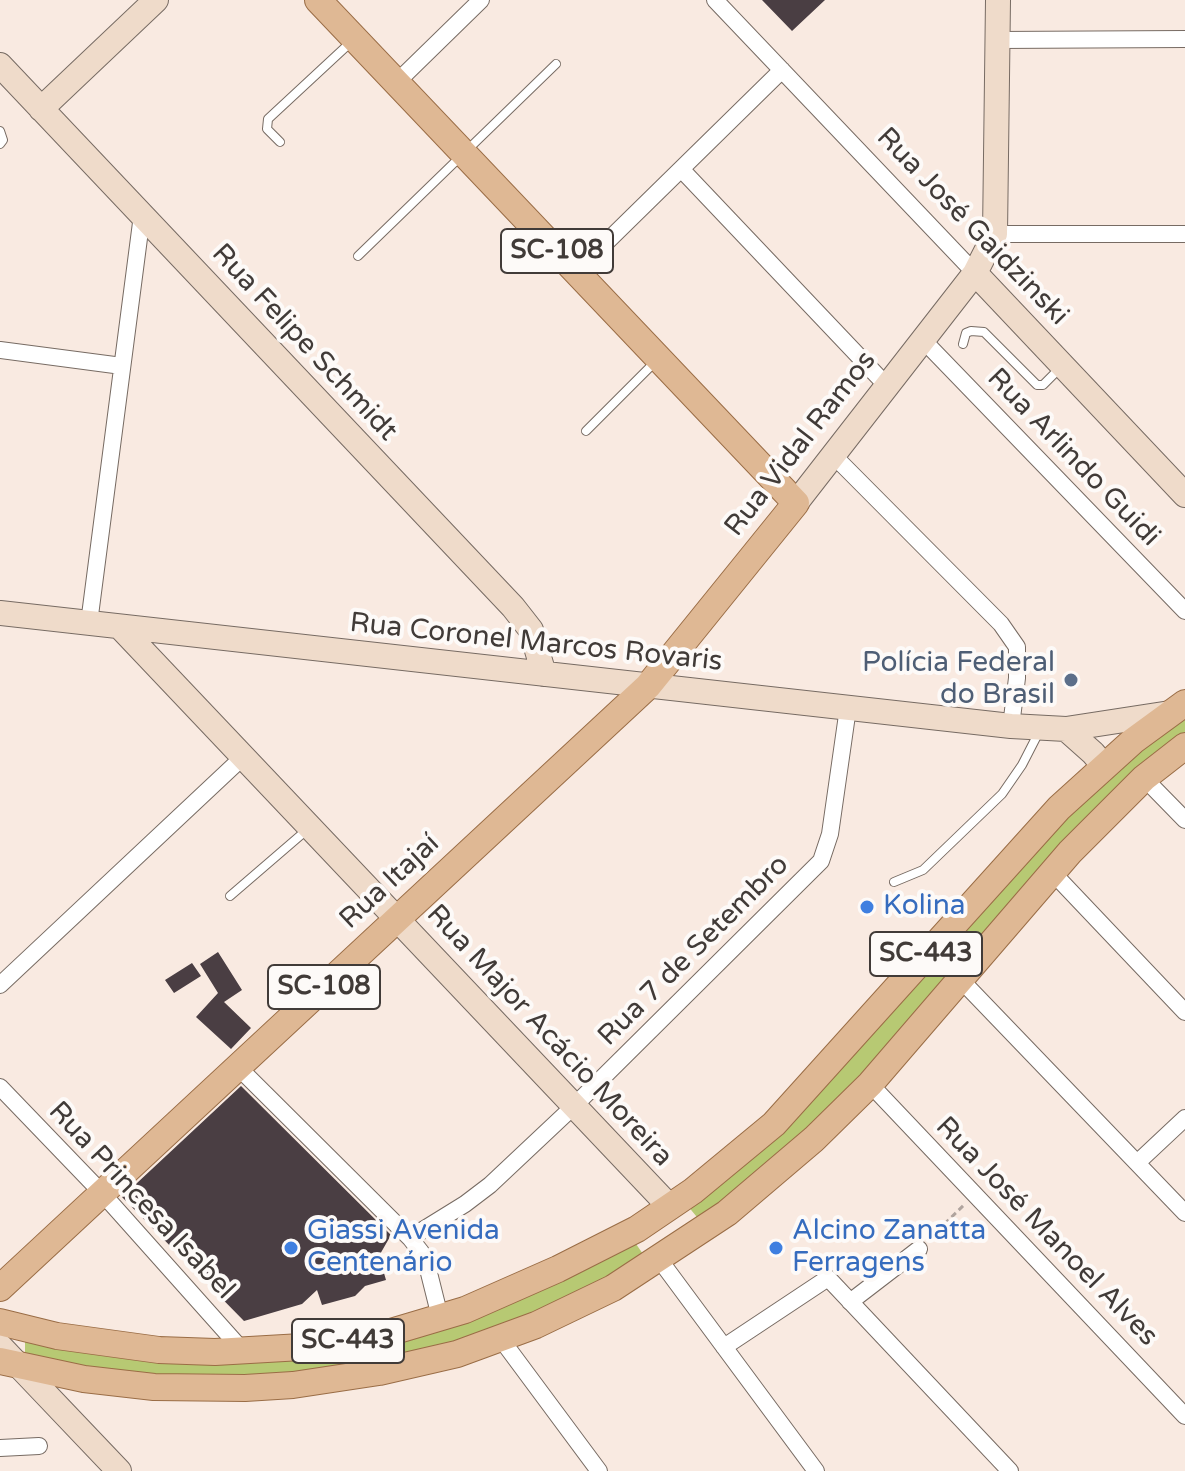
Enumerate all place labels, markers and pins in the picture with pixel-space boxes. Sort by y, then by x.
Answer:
place label: Polícia Federal do Brasil [862,647,1055,713]
marker: Polícia Federal do Brasil [1062,671,1080,689]
place label: Kolina [883,890,966,924]
marker: Kolina [858,898,876,916]
place label: Giassi Avenida Centenário [307,1215,500,1281]
place label: Alcino Zanatta Ferragens [792,1215,986,1281]
marker: Giassi Avenida Centenário [282,1239,300,1257]
marker: Alcino Zanatta Ferragens [767,1239,785,1257]

